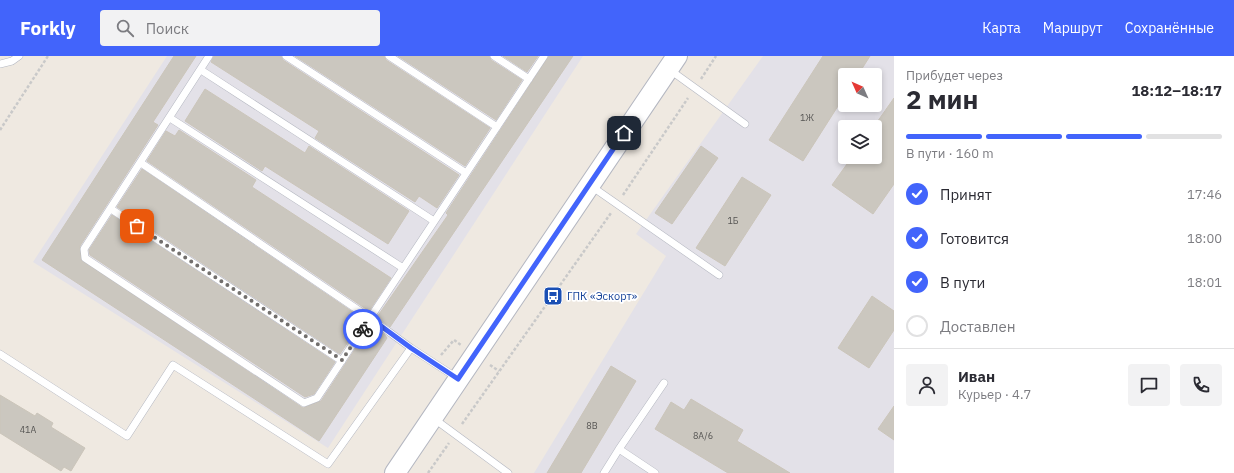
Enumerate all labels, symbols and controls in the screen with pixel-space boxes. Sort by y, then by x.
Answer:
search box [100,10,380,46]
text: Forkly [20,16,76,40]
icon: search [114,17,136,39]
text: Поиск [146,19,189,38]
text: Карта [982,19,1021,37]
text: Маршрут [1043,19,1103,37]
text: Сохранённые [1125,19,1214,37]
text: Прибудет через [906,67,1003,84]
north arrow [838,68,882,112]
map controls [838,68,882,164]
text: 18:12–18:17 [1131,81,1222,100]
text: 2 мин [906,82,978,116]
house number: 1Ж [800,112,814,123]
pin [607,116,641,150]
button: layers [838,120,882,164]
icon: home [613,122,635,144]
text: В пути · 160 m [906,145,994,162]
icon: check [906,183,928,205]
text: Принят [940,185,992,204]
text: 17:46 [1187,186,1222,203]
pin [120,209,154,243]
icon: bag [126,215,148,237]
house number: 1Б [727,215,739,226]
icon: check [906,227,928,249]
text: Готовится [940,229,1009,248]
text: 18:00 [1187,230,1222,247]
icon: check [906,271,928,293]
text: В пути [940,273,985,292]
text: 18:01 [1187,274,1222,291]
bus stop icon: ГПК «Эскорт» [542,285,564,307]
place label: ГПК «Эскорт» [567,289,638,303]
courier [343,309,383,349]
text: Доставлен [940,317,1016,336]
icon: bike [352,318,374,340]
button: person [906,364,948,406]
button: chat [1128,364,1170,406]
button: phone [1180,364,1222,406]
text: Иван [958,367,995,386]
text: Курьер · 4.7 [958,386,1031,403]
house number: 8В [586,420,598,431]
house number: 41А [20,424,37,435]
house number: 8А/6 [693,430,713,441]

